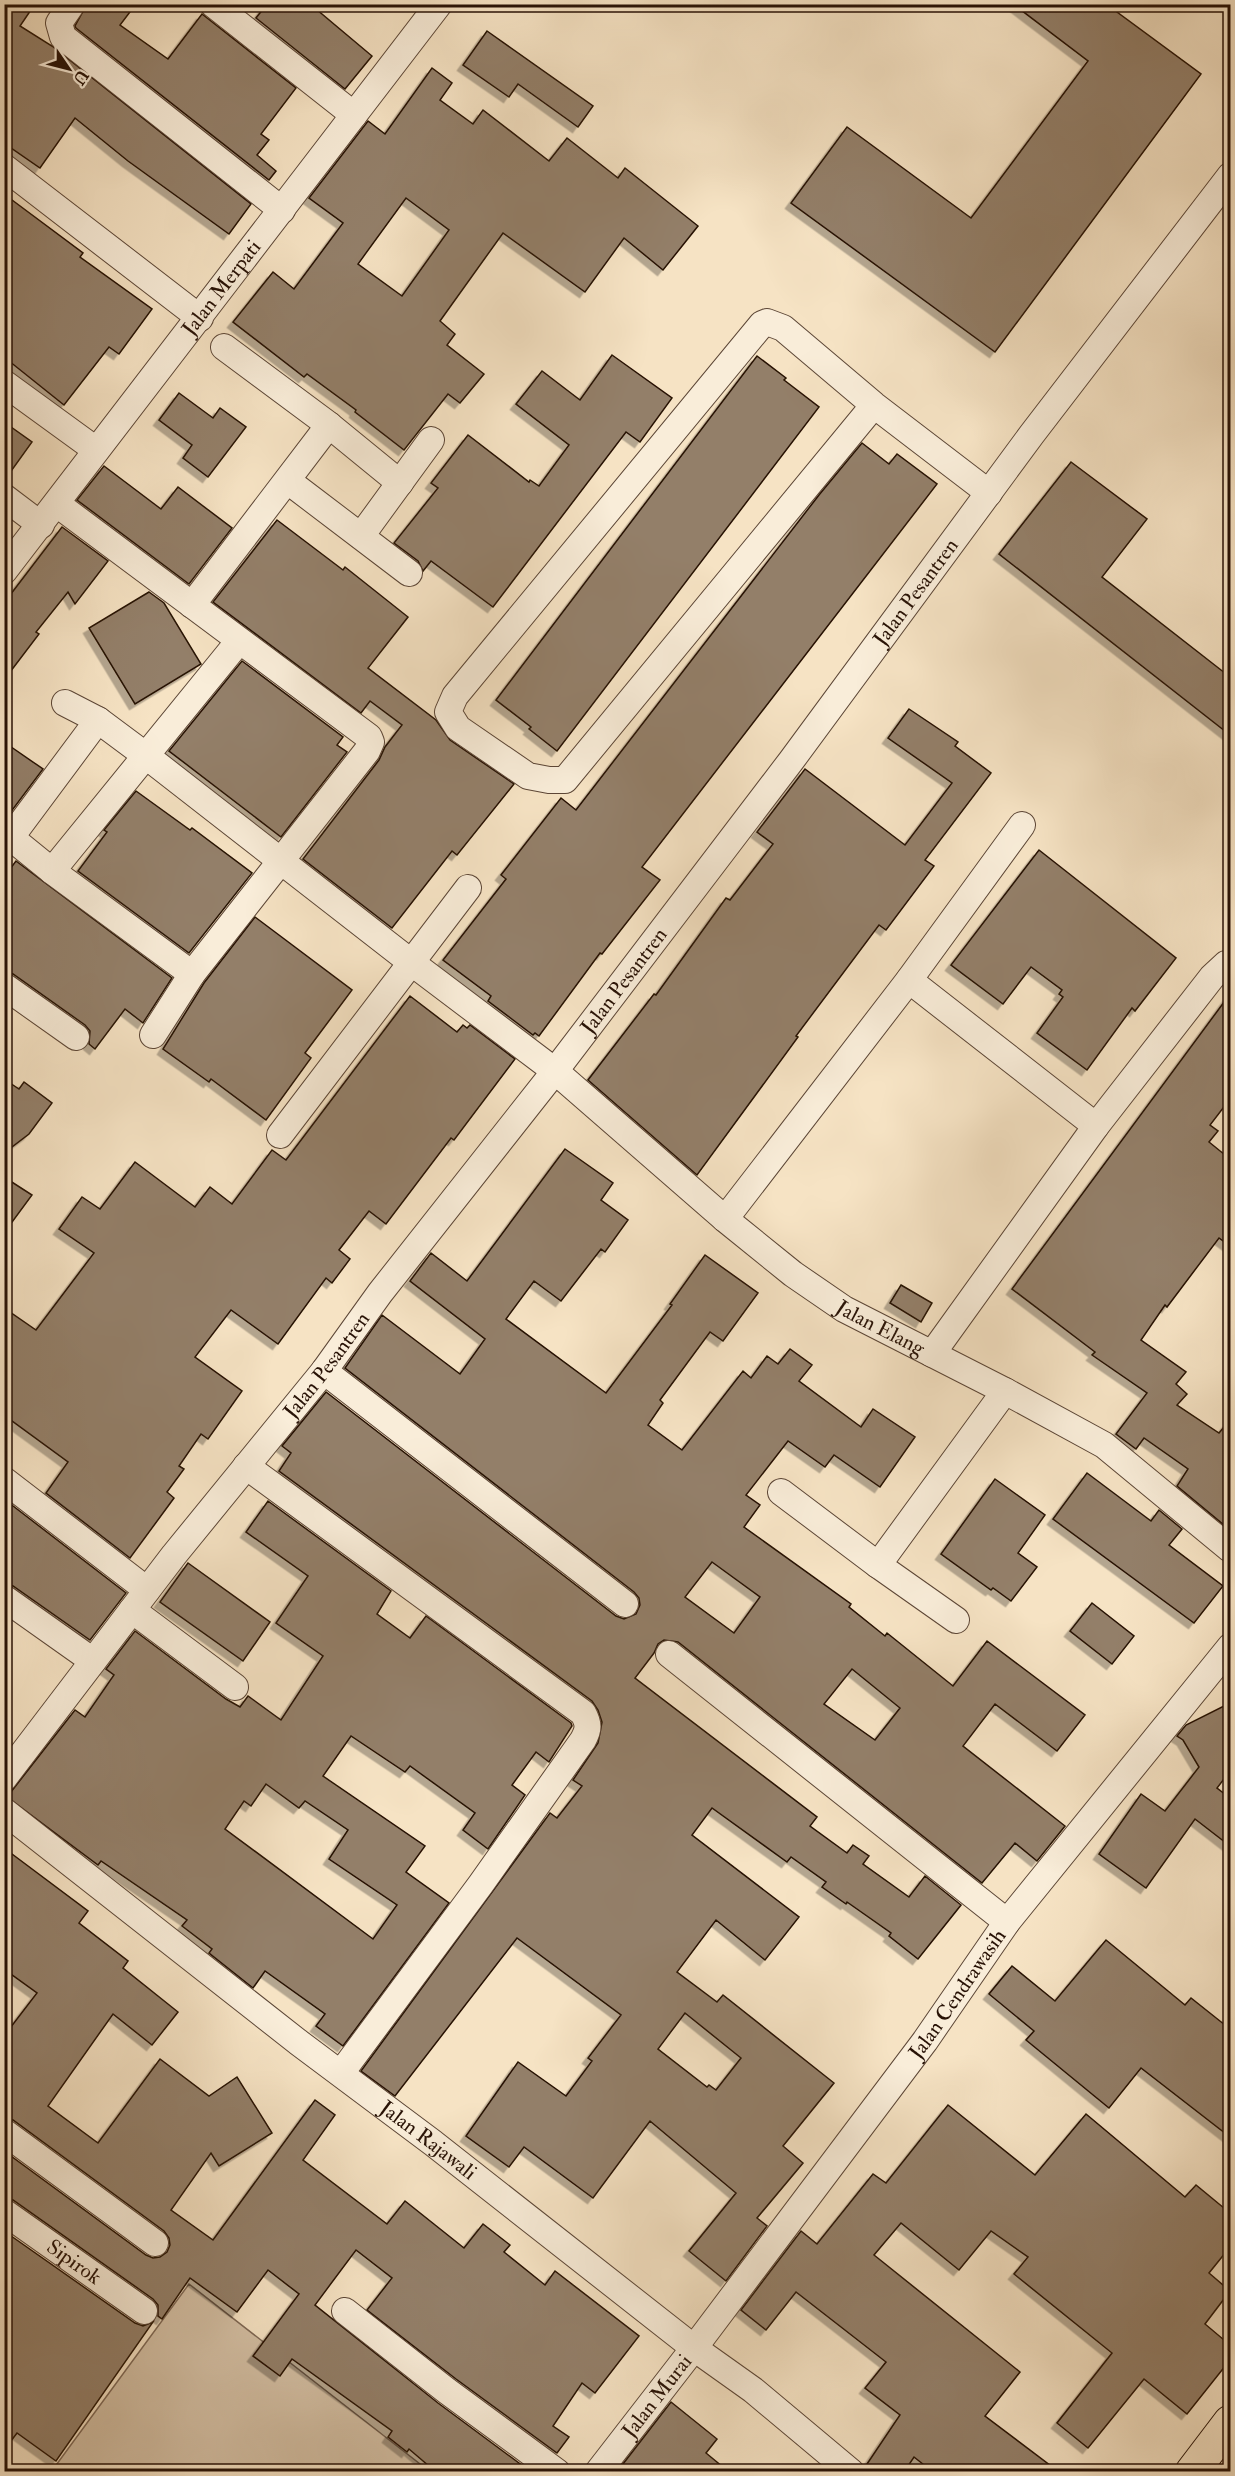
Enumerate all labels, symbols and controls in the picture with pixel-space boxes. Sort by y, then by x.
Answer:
north arrow [39,39,99,99]
text: U [68,66,93,89]
street label: Jalan Merpati [176,234,267,342]
street label: Jalan Pesantren [867,533,965,652]
street label: Jalan Pesantren [574,922,674,1041]
street label: Jalan Elang [829,1294,930,1362]
street label: Jalan Pesantren [277,1307,376,1425]
street label: Jalan Cendrawasih [902,1924,1012,2066]
street label: Jalan Rajawali [373,2094,482,2187]
street label: Sipirok [41,2233,107,2291]
street label: Jalan Murai [616,2349,698,2445]

